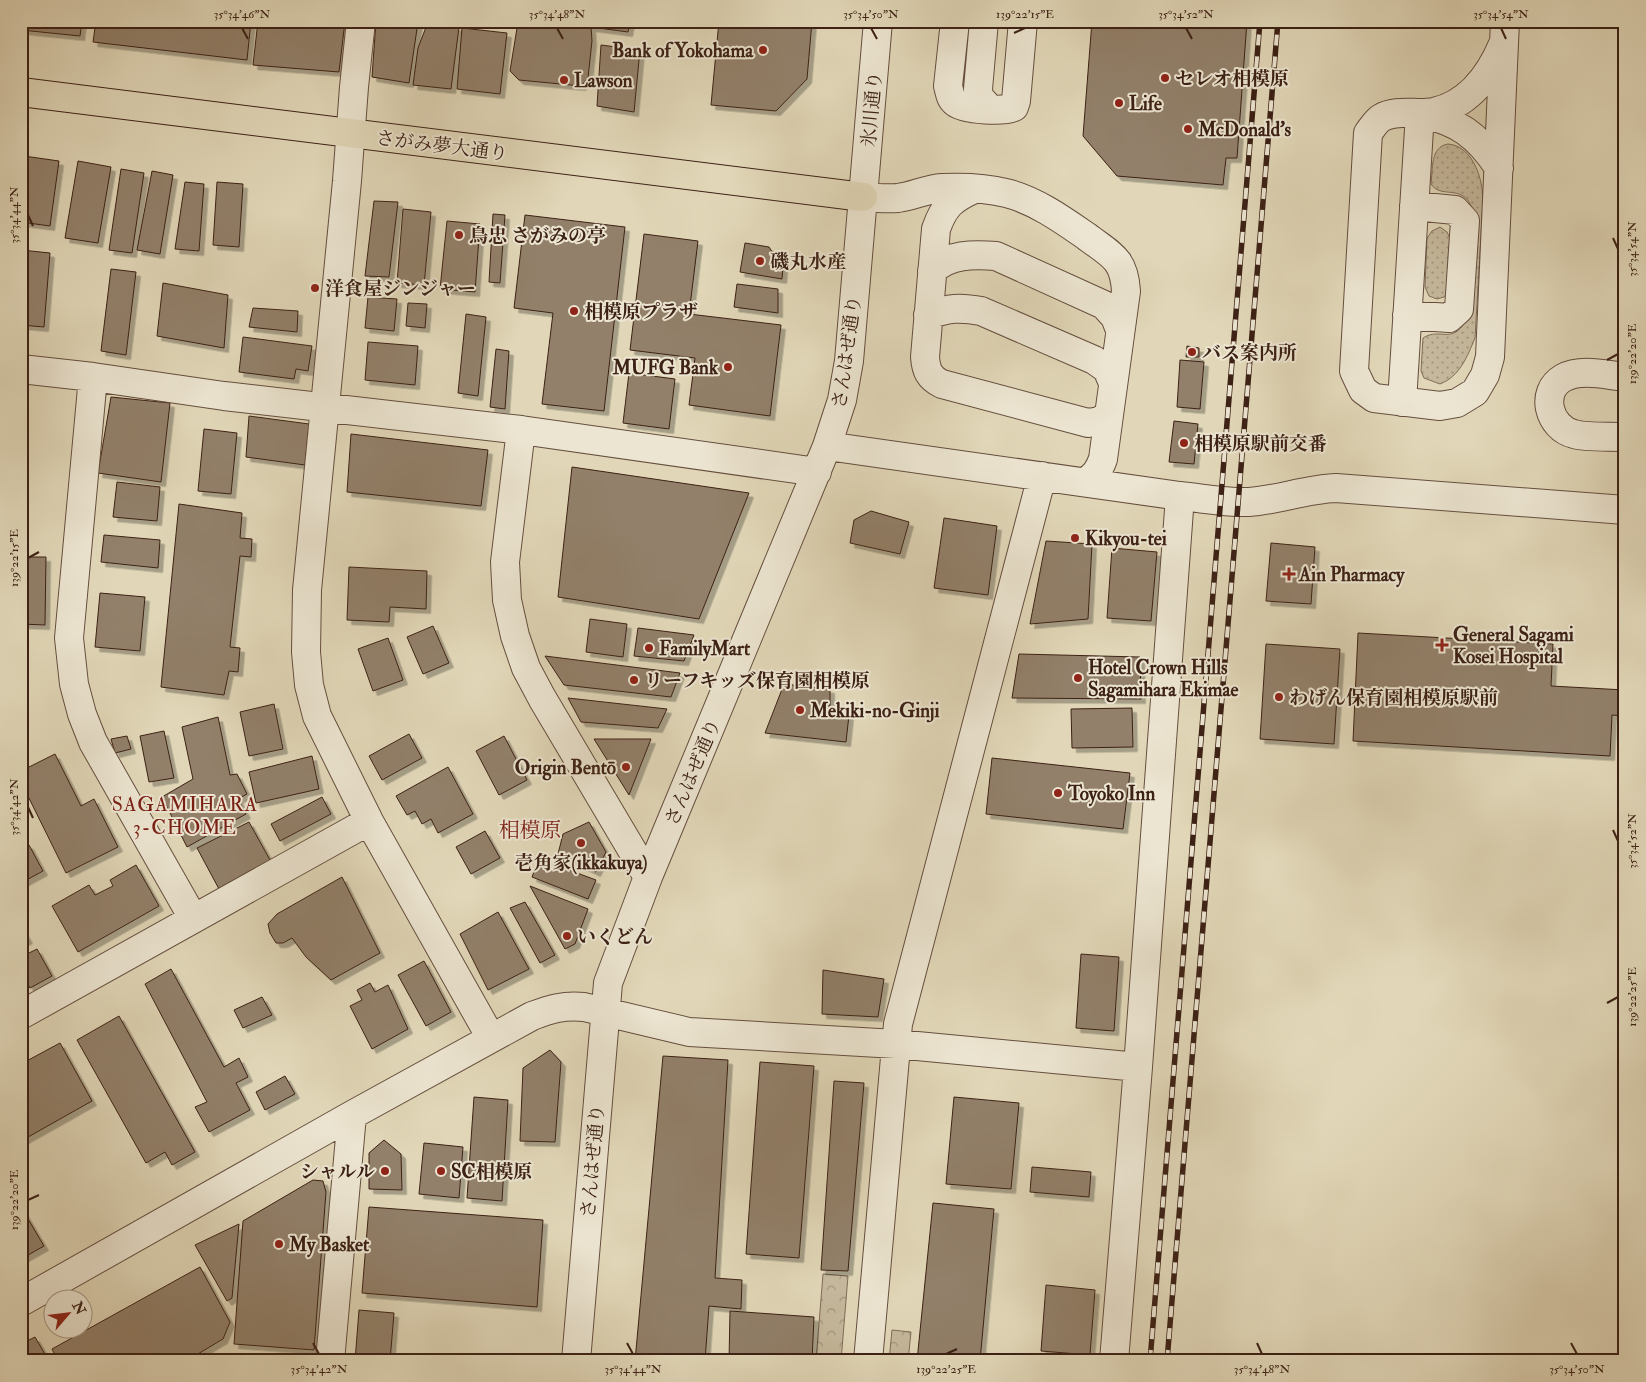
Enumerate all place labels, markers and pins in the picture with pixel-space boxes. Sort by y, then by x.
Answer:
place label: Bank of Yokohama [612,39,754,63]
marker: Bank of Yokohama [757,44,769,56]
place label: セレオ相模原 [1175,67,1289,91]
place label: Lawson [574,69,633,93]
marker: セレオ相模原 [1159,72,1171,84]
marker: Lawson [558,74,570,86]
place label: Life [1129,92,1162,116]
marker: Life [1113,97,1125,109]
place label: McDonald's [1197,118,1292,142]
marker: McDonald's [1182,123,1194,135]
place label: 鳥忠 さがみの亭 [469,224,606,248]
marker: 鳥忠 さがみの亭 [453,229,465,241]
place label: 磯丸水産 [770,250,846,274]
marker: 磯丸水産 [754,255,766,267]
place label: 洋食屋ジンジャー [325,277,476,301]
marker: 洋食屋ジンジャー [309,282,321,294]
place label: 相模原プラザ [584,300,698,324]
marker: 相模原プラザ [568,305,580,317]
place label: バス案内所 [1202,341,1297,365]
marker: バス案内所 [1186,346,1198,358]
place label: MUFG Bank [612,356,719,380]
marker: MUFG Bank [722,361,734,373]
place label: 相模原駅前交番 [1194,432,1327,456]
marker: 相模原駅前交番 [1178,437,1190,449]
place label: Kikyou-tei [1085,527,1167,552]
marker: Kikyou-tei [1069,532,1081,544]
place label: Ain Pharmacy [1298,563,1405,588]
marker: Ain Pharmacy [1283,568,1295,580]
place label: General Sagami Kosei Hospital [1453,623,1574,670]
place label: FamilyMart [659,637,751,662]
marker: General Sagami Kosei Hospital [1435,638,1449,652]
marker: FamilyMart [643,642,655,654]
place label: Hotel Crown Hills Sagamihara Ekimae [1088,656,1238,703]
place label: リーフキッズ保育園相模原 [644,669,870,693]
marker: Hotel Crown Hills Sagamihara Ekimae [1072,672,1084,684]
marker: リーフキッズ保育園相模原 [628,674,640,686]
place label: わげん保育園相模原駅前 [1289,686,1498,710]
marker: わげん保育園相模原駅前 [1273,691,1285,703]
place label: Mekiki-no-Ginji [809,699,940,723]
marker: Mekiki-no-Ginji [794,704,806,716]
place label: Origin Bentō [515,756,616,781]
marker: Origin Bentō [620,761,632,773]
place label: Toyoko Inn [1067,782,1155,807]
marker: Toyoko Inn [1052,787,1064,799]
marker: 壱角家(ikkakuya) [575,837,587,849]
place label: 壱角家(ikkakuya) [514,851,648,876]
place label: いくどん [577,925,653,949]
marker: いくどん [561,930,573,942]
place label: シャルル [300,1160,375,1184]
place label: SC相模原 [451,1160,532,1184]
marker: シャルル [379,1165,391,1177]
marker: SC相模原 [435,1165,447,1177]
place label: My Basket [288,1233,370,1258]
marker: My Basket [273,1238,285,1250]

